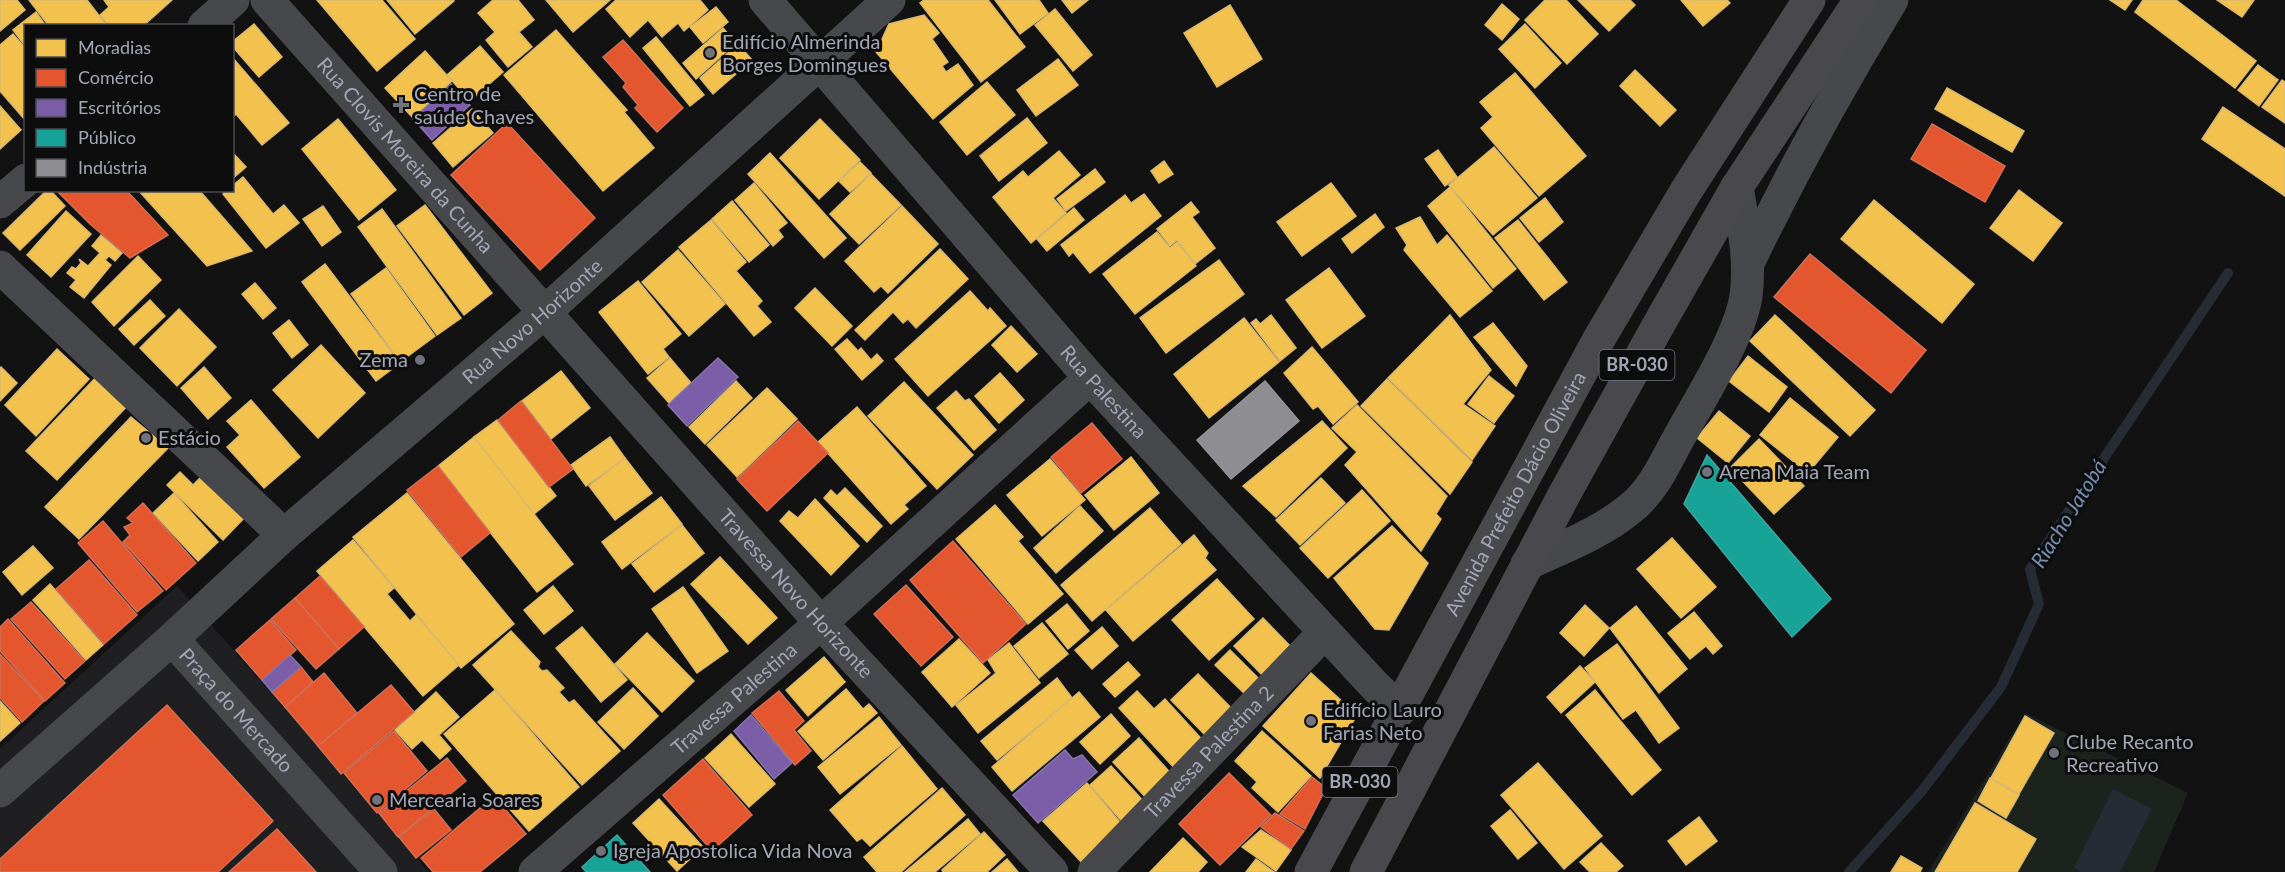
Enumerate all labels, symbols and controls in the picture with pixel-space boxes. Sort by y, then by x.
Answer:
legend [24,24,234,192]
place label: Edifício Almerinda Borges Domingues [722,29,887,76]
text: Moradias [78,36,151,58]
marker: Edifício Almerinda Borges Domingues [703,46,717,60]
street label: Rua Clovis Moreira da Cunha [313,52,499,257]
text: Comércio [78,66,154,88]
place label: Centro de saúde Chaves [414,81,534,128]
text: Escritórios [78,96,161,118]
marker: Centro de saúde Chaves [392,96,410,114]
text: Público [78,126,136,148]
text: Indústria [78,156,147,178]
street label: Rua Novo Horizonte [457,253,607,388]
street label: Rua Palestina [1056,340,1153,443]
place label: Zema [359,347,408,371]
road number: BR-030 [1600,350,1674,380]
marker: Zema [413,353,427,367]
street label: Avenida Prefeito Dácio Oliveira [1439,367,1590,619]
place label: Estácio [158,425,221,449]
marker: Estácio [139,431,153,445]
water label: Riacho Jatobá [2025,454,2111,572]
place label: Arena Maia Team [1719,459,1870,483]
marker: Arena Maia Team [1700,465,1714,479]
street label: Travessa Novo Horizonte [714,503,879,683]
street label: Travessa Palestina [666,637,801,759]
street label: Praça do Mercado [175,643,299,777]
street label: Travessa Palestina 2 [1139,680,1278,823]
place label: Edifício Lauro Farias Neto [1323,697,1442,744]
marker: Edifício Lauro Farias Neto [1304,714,1318,728]
place label: Clube Recanto Recreativo [2066,729,2194,776]
marker: Clube Recanto Recreativo [2047,746,2061,760]
road number: BR-030 [1322,767,1398,797]
place label: Mercearia Soares [389,787,540,811]
marker: Mercearia Soares [370,793,384,807]
place label: Igreja Apostolica Vida Nova [613,838,853,862]
marker: Igreja Apostolica Vida Nova [594,844,608,858]

